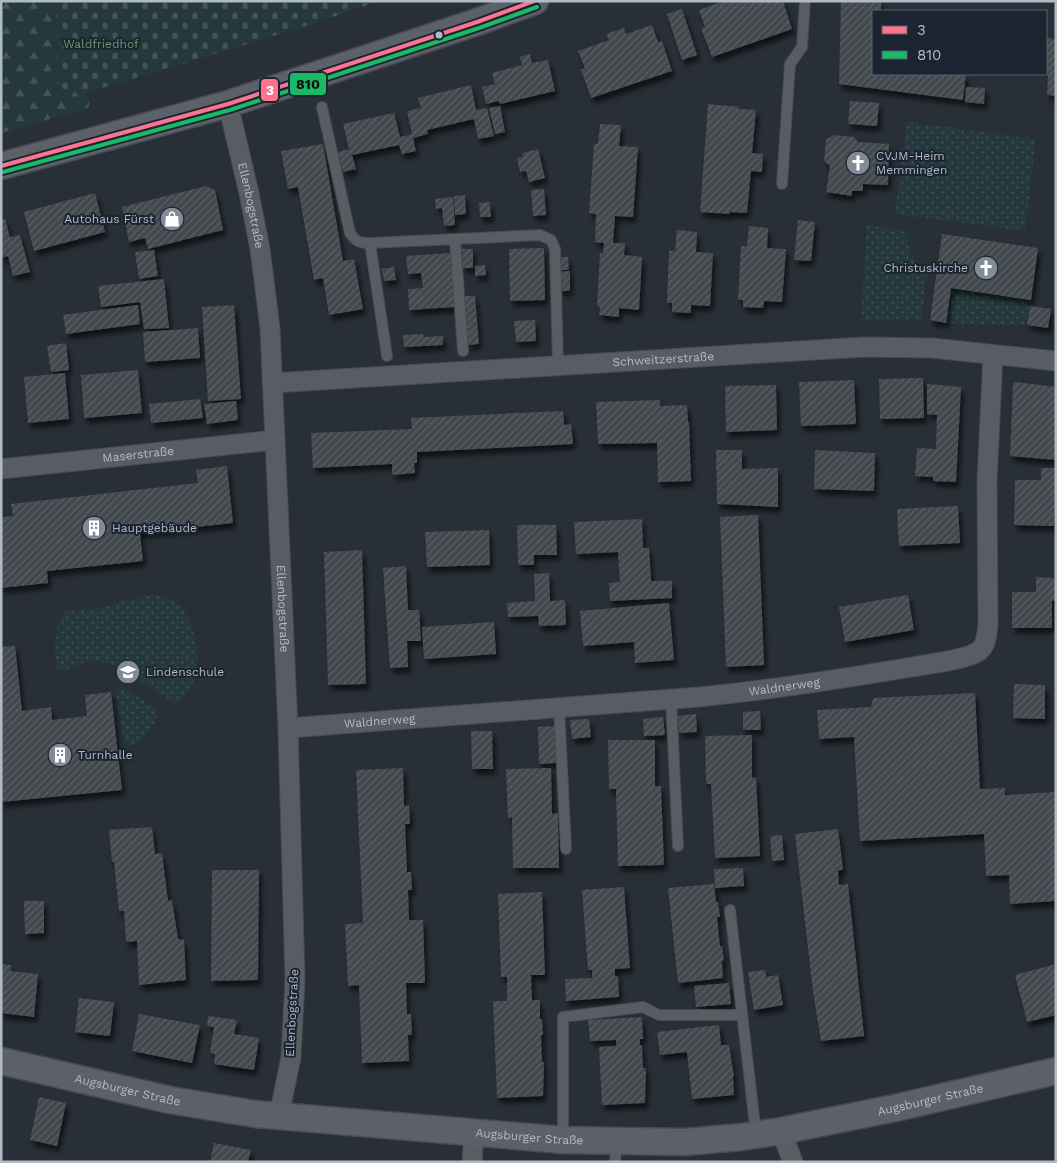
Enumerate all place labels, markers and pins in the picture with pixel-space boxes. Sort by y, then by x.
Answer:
unlabelled marker [434,30,444,40]
place label: CVJM-Heim Memmingen [876,149,947,177]
church icon: CVJM-Heim Memmingen [845,150,871,176]
shop icon: Autohaus Fürst [159,206,185,232]
place label: Autohaus Fürst [64,212,154,226]
church icon: Christuskirche [973,255,999,281]
place label: Christuskirche [883,261,968,275]
building icon: Hauptgebäude [81,515,107,541]
place label: Hauptgebäude [112,521,197,535]
school or university icon: Lindenschule [115,659,141,685]
place label: Lindenschule [146,665,224,679]
building icon: Turnhalle [47,742,73,768]
place label: Turnhalle [78,748,133,762]

